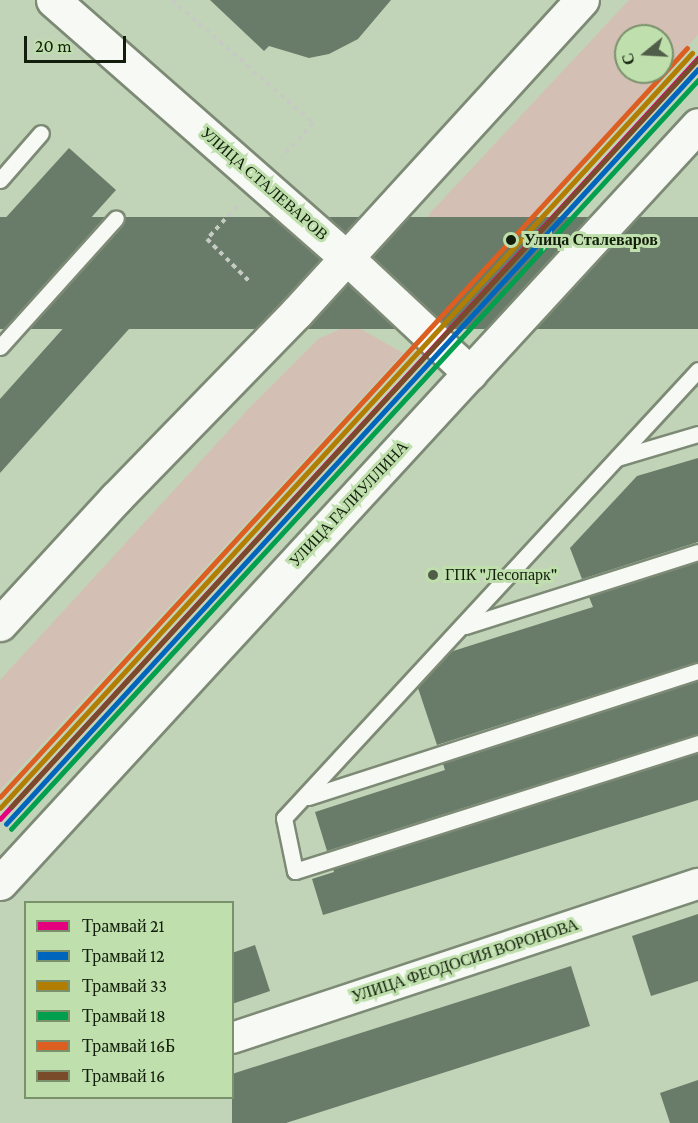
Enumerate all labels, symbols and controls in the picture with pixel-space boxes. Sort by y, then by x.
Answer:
scale bar [27,24,129,62]
north arrow [614,24,674,84]
text: 20 m [35,36,72,56]
text: С [618,51,638,67]
street label: УЛИЦА СТАЛЕВАРОВ [196,123,332,245]
place label: Улица Сталеваров [524,230,658,250]
marker: Улица Сталеваров [502,231,520,249]
street label: УЛИЦА ГАЛИУЛЛИНА [286,437,412,571]
place label: ГПК "Лесопарк" [445,565,557,585]
marker: ГПК "Лесопарк" [426,568,440,582]
legend [24,901,234,1099]
street label: УЛИЦА ФЕОДОСИЯ ВОРОНОВА [349,915,581,1007]
text: Трамвай 21 [82,916,165,936]
text: Трамвай 12 [82,946,165,966]
text: Трамвай 33 [82,976,167,996]
text: Трамвай 18 [82,1006,166,1026]
text: Трамвай 16Б [82,1036,175,1056]
text: Трамвай 16 [82,1066,165,1086]

